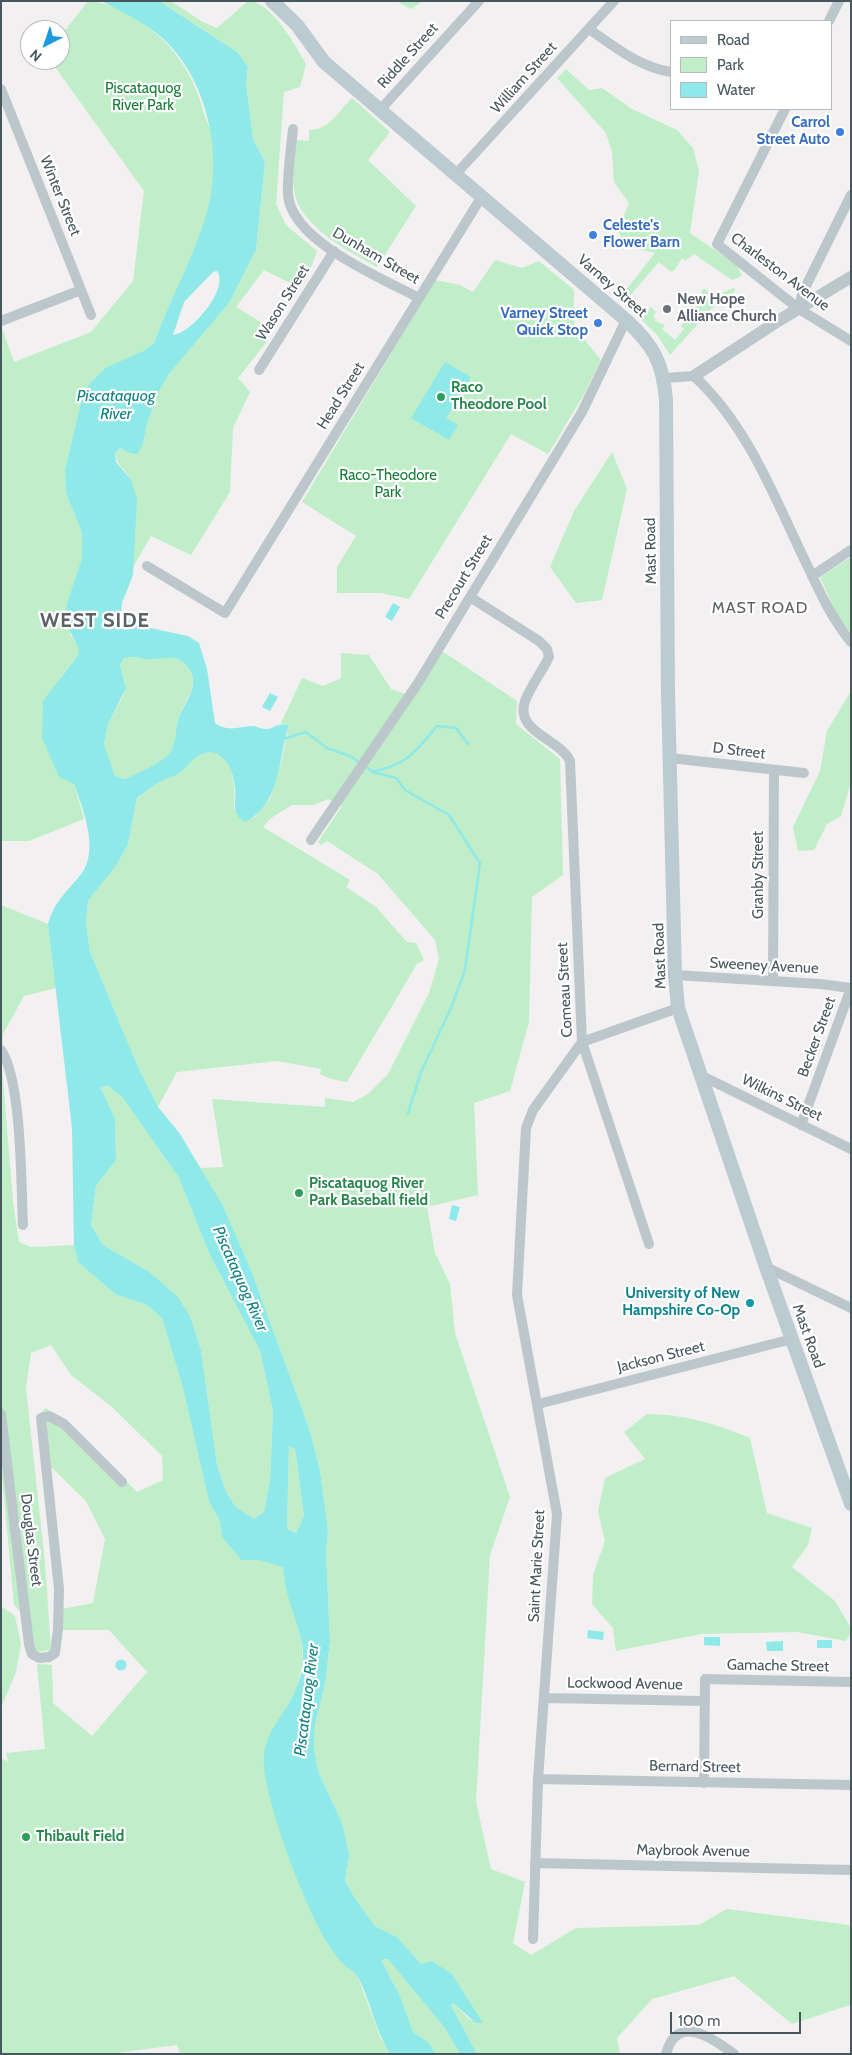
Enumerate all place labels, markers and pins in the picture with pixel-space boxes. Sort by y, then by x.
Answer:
place label: Carrol Street Auto [756,114,830,149]
marker: Carrol Street Auto [834,126,846,138]
place label: Celeste's Flower Barn [603,217,680,252]
marker: Celeste's Flower Barn [587,229,599,241]
place label: New Hope Alliance Church [677,291,777,326]
marker: New Hope Alliance Church [661,303,673,315]
place label: Varney Street Quick Stop [500,305,588,340]
marker: Varney Street Quick Stop [592,317,604,329]
place label: Raco Theodore Pool [451,379,547,414]
marker: Raco Theodore Pool [435,391,447,403]
place label: Piscataquog River Park Baseball field [309,1175,428,1210]
marker: Piscataquog River Park Baseball field [293,1187,305,1199]
place label: University of New Hampshire Co-Op [622,1285,740,1320]
marker: University of New Hampshire Co-Op [744,1297,756,1309]
place label: Thibault Field [36,1828,124,1846]
marker: Thibault Field [20,1831,32,1843]

